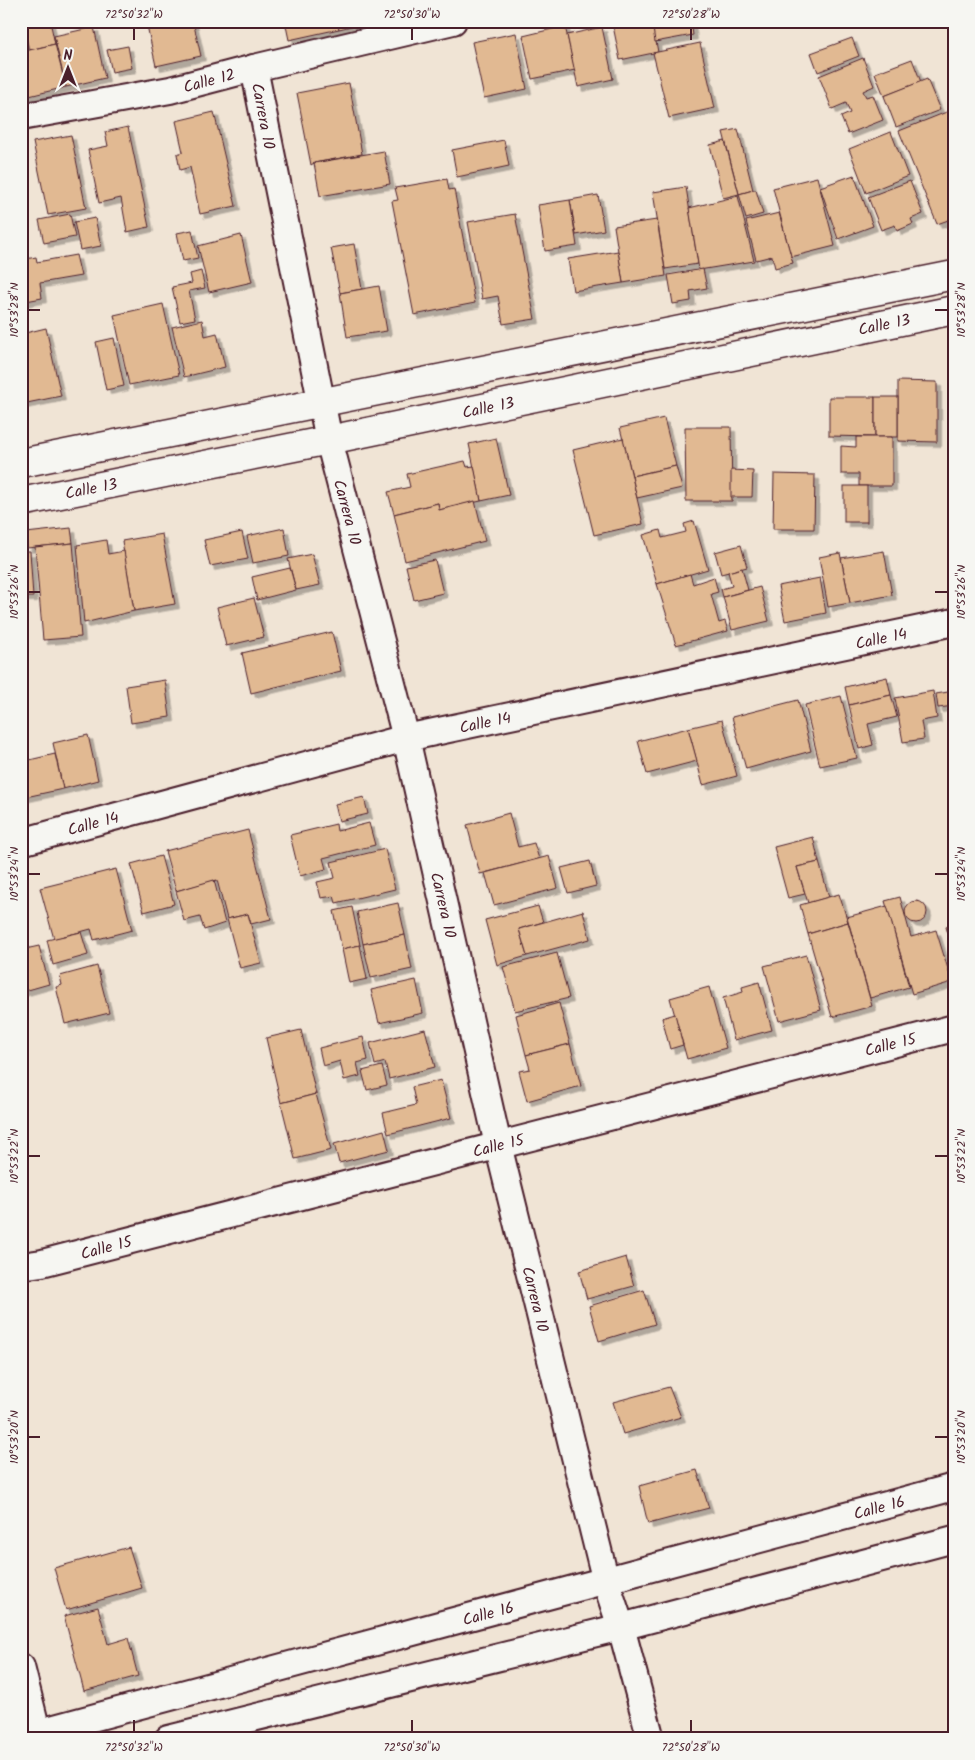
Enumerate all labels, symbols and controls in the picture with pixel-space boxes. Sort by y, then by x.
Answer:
text: 72°50'32"W [105,5,163,24]
text: 72°50'30"W [384,5,440,24]
text: 72°50'28"W [662,5,720,24]
north arrow [42,42,92,92]
text: N [64,45,73,67]
street label: Calle 12 [181,63,238,100]
street label: Carrera 10 [244,81,281,152]
text: 10°53'28"N [5,282,24,338]
text: 10°53'28"N [952,282,971,338]
street label: Calle 13 [856,308,913,343]
street label: Calle 13 [460,391,517,426]
street label: Calle 13 [63,472,120,507]
street label: Carrera 10 [326,477,367,548]
text: 10°53'26"N [5,565,24,619]
text: 10°53'26"N [952,565,971,619]
street label: Calle 14 [853,622,910,657]
street label: Calle 14 [457,706,514,741]
street label: Calle 14 [65,806,122,843]
text: 10°53'24"N [5,847,24,901]
text: 10°53'24"N [952,847,971,901]
street label: Carrera 10 [423,870,462,941]
street label: Calle 15 [862,1027,920,1064]
street label: Calle 15 [470,1128,528,1165]
text: 10°53'22"N [5,1129,24,1183]
text: 10°53'22"N [952,1129,971,1183]
street label: Calle 15 [78,1229,136,1267]
street label: Carrera 10 [514,1264,555,1335]
text: 10°53'20"N [5,1410,24,1464]
text: 10°53'20"N [952,1410,971,1464]
street label: Calle 16 [851,1490,908,1527]
street label: Calle 16 [460,1596,517,1633]
text: 72°50'32"W [105,1738,163,1757]
text: 72°50'30"W [384,1738,440,1757]
text: 72°50'28"W [662,1738,720,1757]

